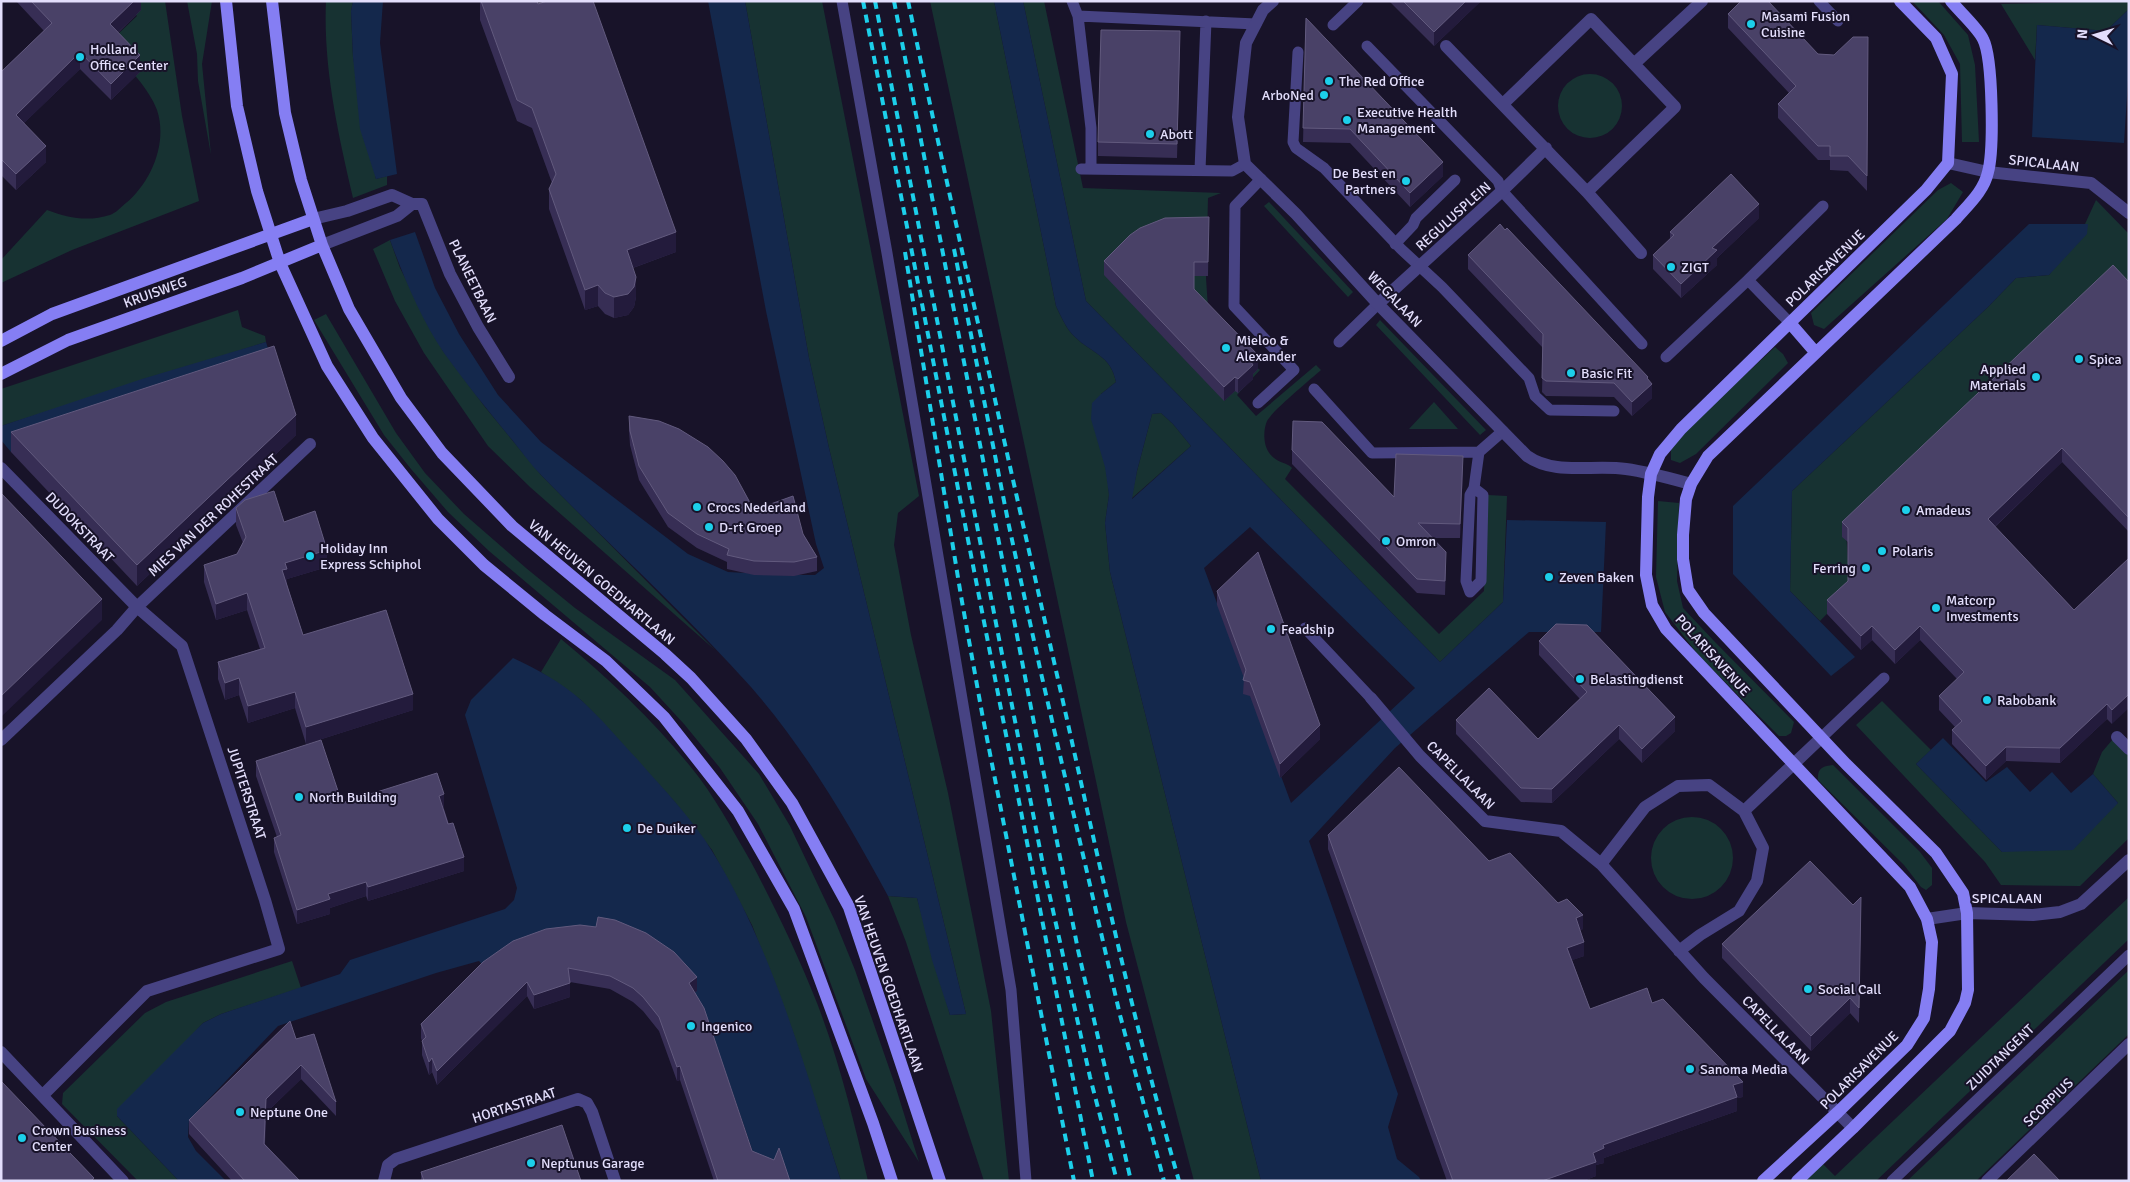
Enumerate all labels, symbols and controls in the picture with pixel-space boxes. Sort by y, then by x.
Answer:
place label: Masami Fusion Cuisine [1761,8,1850,41]
north arrow [2070,10,2120,60]
marker: Masami Fusion Cuisine [1745,18,1757,30]
text: N [2074,28,2091,40]
place label: Holland Office Center [90,41,169,74]
marker: Holland Office Center [74,51,86,63]
place label: The Red Office [1339,73,1425,90]
marker: The Red Office [1323,75,1335,87]
place label: ArboNed [1262,87,1314,104]
marker: ArboNed [1318,89,1330,101]
place label: Executive Health Management [1357,104,1457,137]
marker: Executive Health Management [1341,114,1353,126]
place label: Abott [1160,126,1193,143]
marker: Abott [1144,128,1156,140]
street label: SPICALAAN [2008,151,2080,176]
place label: De Best en Partners [1333,165,1396,198]
marker: De Best en Partners [1400,175,1412,187]
street label: REGULUSPLEIN [1412,178,1494,255]
street label: POLARISAVENUE [1782,226,1869,311]
street label: PLANEETBAAN [445,237,500,326]
place label: ZIGT [1681,259,1709,276]
marker: ZIGT [1665,261,1677,273]
street label: WEGALAAN [1364,268,1425,331]
street label: KRUISWEG [121,273,189,312]
place label: Mieloo & Alexander [1236,332,1297,365]
marker: Mieloo & Alexander [1220,342,1232,354]
place label: Spica [2089,351,2122,368]
marker: Spica [2073,353,2085,365]
place label: Applied Materials [1969,361,2026,394]
place label: Basic Fit [1581,365,1632,382]
marker: Basic Fit [1565,367,1577,379]
marker: Applied Materials [2030,371,2042,383]
street label: MIES VAN DER ROHESTRAAT [145,450,282,580]
street label: DUDOKSTRAAT [42,489,117,566]
place label: Crocs Nederland [707,499,806,516]
marker: Crocs Nederland [691,501,703,513]
place label: Amadeus [1916,502,1971,519]
marker: Amadeus [1900,504,1912,516]
street label: VAN HEUVEN GOEDHARTLAAN [525,516,678,649]
place label: D-rt Groep [719,519,782,536]
marker: D-rt Groep [703,521,715,533]
place label: Omron [1396,533,1436,550]
marker: Omron [1380,535,1392,547]
place label: Holiday Inn Express Schiphol [320,540,421,573]
place label: Polaris [1892,543,1933,560]
marker: Polaris [1876,545,1888,557]
marker: Holiday Inn Express Schiphol [304,550,316,562]
place label: Ferring [1813,560,1856,577]
marker: Ferring [1860,562,1872,574]
place label: Zeven Baken [1559,569,1634,586]
marker: Zeven Baken [1543,571,1555,583]
place label: Matcorp Investments [1946,592,2019,625]
marker: Matcorp Investments [1930,602,1942,614]
street label: POLARISAVENUE [1672,611,1754,700]
place label: Feadship [1281,621,1334,638]
marker: Feadship [1265,623,1277,635]
place label: Belastingdienst [1590,671,1684,688]
marker: Belastingdienst [1574,673,1586,685]
place label: Rabobank [1997,692,2056,709]
marker: Rabobank [1981,694,1993,706]
street label: CAPELLALAAN [1423,738,1498,813]
street label: JUPITERSTRAAT [223,744,270,842]
place label: North Building [309,789,397,806]
marker: North Building [293,791,305,803]
place label: De Duiker [637,820,696,837]
marker: De Duiker [621,822,633,834]
street label: SPICALAAN [1972,890,2042,907]
street label: VAN HEUVEN GOEDHARTLAAN [850,893,927,1075]
place label: Social Call [1818,981,1881,998]
marker: Social Call [1802,983,1814,995]
street label: CAPELLALAAN [1738,992,1813,1068]
place label: Ingenico [701,1018,752,1035]
marker: Ingenico [685,1020,697,1032]
street label: ZUIDTANGENT [1963,1021,2038,1094]
street label: POLARISAVENUE [1817,1028,1902,1113]
place label: Sanoma Media [1700,1061,1788,1078]
marker: Sanoma Media [1684,1063,1696,1075]
street label: SCORPIUS [2020,1074,2077,1130]
street label: HORTASTRAAT [470,1084,558,1127]
place label: Neptune One [250,1104,328,1121]
marker: Neptune One [234,1106,246,1118]
place label: Crown Business Center [32,1122,126,1155]
marker: Crown Business Center [16,1132,28,1144]
place label: Neptunus Garage [541,1155,645,1172]
marker: Neptunus Garage [525,1157,537,1169]

